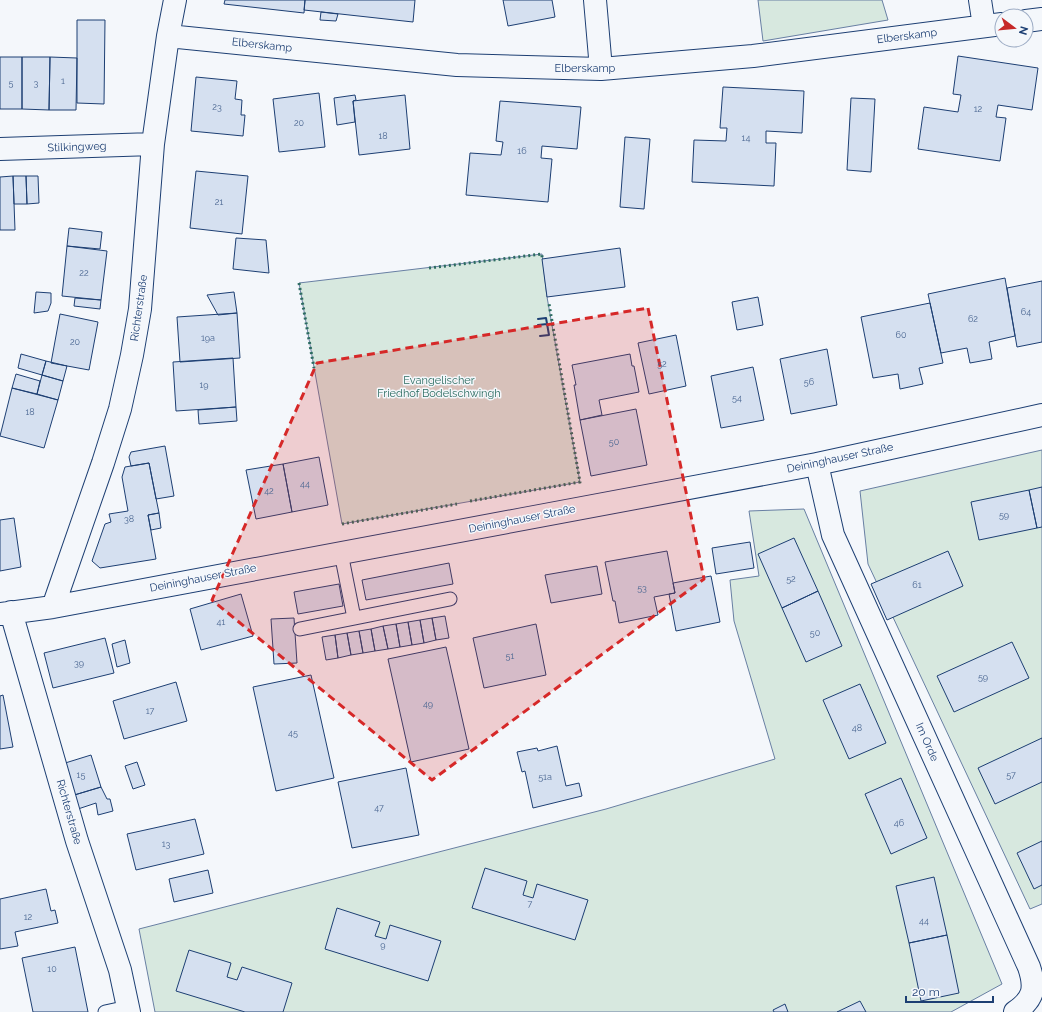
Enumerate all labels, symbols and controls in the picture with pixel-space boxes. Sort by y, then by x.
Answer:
north arrow [994,8,1034,48]
text: N [1016,25,1031,36]
street label: Elberskamp [876,26,938,46]
street label: Elberskamp [231,35,293,55]
street label: Elberskamp [555,62,616,75]
house number: 1 [61,76,65,86]
house number: 5 [9,78,14,88]
house number: 3 [34,78,39,88]
house number: 23 [212,102,222,112]
house number: 12 [974,104,983,114]
house number: 20 [294,118,305,128]
house number: 18 [378,131,388,141]
house number: 14 [742,133,750,143]
street label: Stilkingweg [47,139,107,155]
house number: 16 [517,146,527,156]
house number: 21 [215,197,223,207]
house number: 22 [79,268,89,278]
street label: Richterstraße [128,273,150,342]
house number: 64 [1021,307,1031,317]
house number: 62 [968,314,978,324]
house number: 60 [896,330,907,340]
house number: 19a [201,333,215,343]
house number: 20 [70,337,81,347]
house number: 52 [657,359,667,369]
park label: Evangelischer Friedhof Bodelschwingh [377,374,501,400]
house number: 56 [804,377,815,387]
house number: 19 [199,380,209,390]
house number: 54 [732,393,742,403]
house number: 18 [25,407,35,417]
house number: 50 [609,437,620,447]
street label: Deininghauser Straße [786,440,895,476]
house number: 44 [300,479,310,489]
house number: 42 [264,486,274,496]
street label: Deininghauser Straße [468,502,577,536]
house number: 59 [999,510,1009,520]
house number: 38 [124,514,134,524]
street label: Deininghauser Straße [149,561,258,595]
house number: 52 [786,574,796,584]
house number: 61 [912,580,922,590]
house number: 53 [637,583,647,593]
house number: 41 [217,617,226,627]
house number: 50 [810,628,821,638]
house number: 51 [506,651,515,661]
house number: 39 [74,658,84,668]
house number: 59 [978,672,988,682]
house number: 49 [423,699,433,709]
house number: 17 [146,706,154,716]
street label: Im Orde [913,721,941,764]
house number: 48 [852,723,862,733]
house number: 45 [288,728,298,738]
house number: 15 [77,770,85,780]
house number: 57 [1006,770,1016,780]
house number: 51a [538,772,552,782]
street label: Richterstraße [53,778,85,847]
house number: 47 [374,803,384,813]
house number: 46 [894,818,905,828]
house number: 13 [162,839,171,849]
house number: 7 [528,899,533,909]
house number: 12 [24,912,33,922]
house number: 44 [919,916,929,926]
house number: 9 [380,940,386,950]
house number: 10 [47,964,57,974]
scale bar [906,978,993,1004]
text: 20 m [912,985,940,999]

